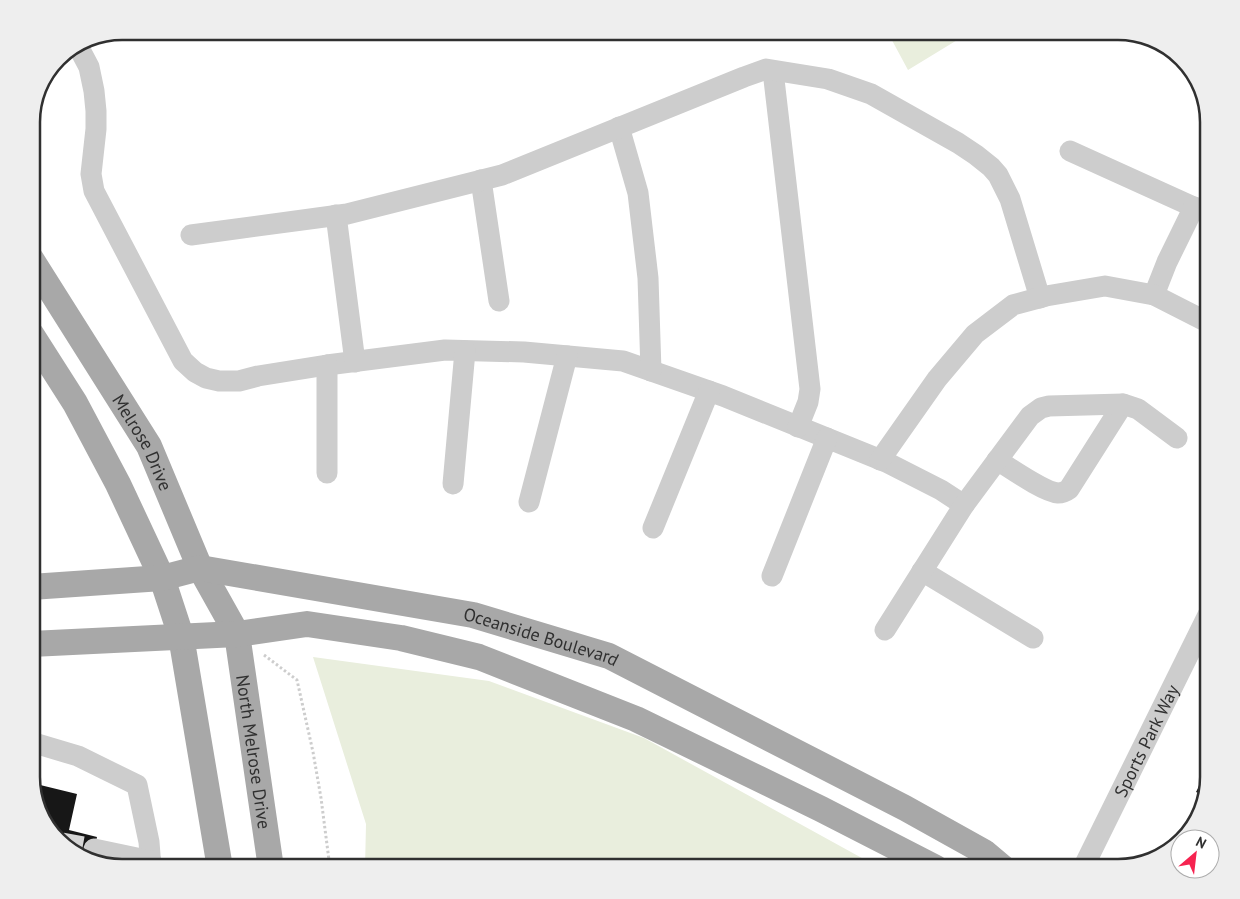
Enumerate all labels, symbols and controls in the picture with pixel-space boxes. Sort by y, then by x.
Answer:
street label: Melrose Drive [108,390,178,494]
street label: Oceanside Boulevard [462,602,623,671]
street label: North Melrose Drive [232,673,277,830]
street label: Sports Park Way [1108,680,1184,801]
north arrow [1170,829,1220,879]
text: N [1193,832,1209,853]

